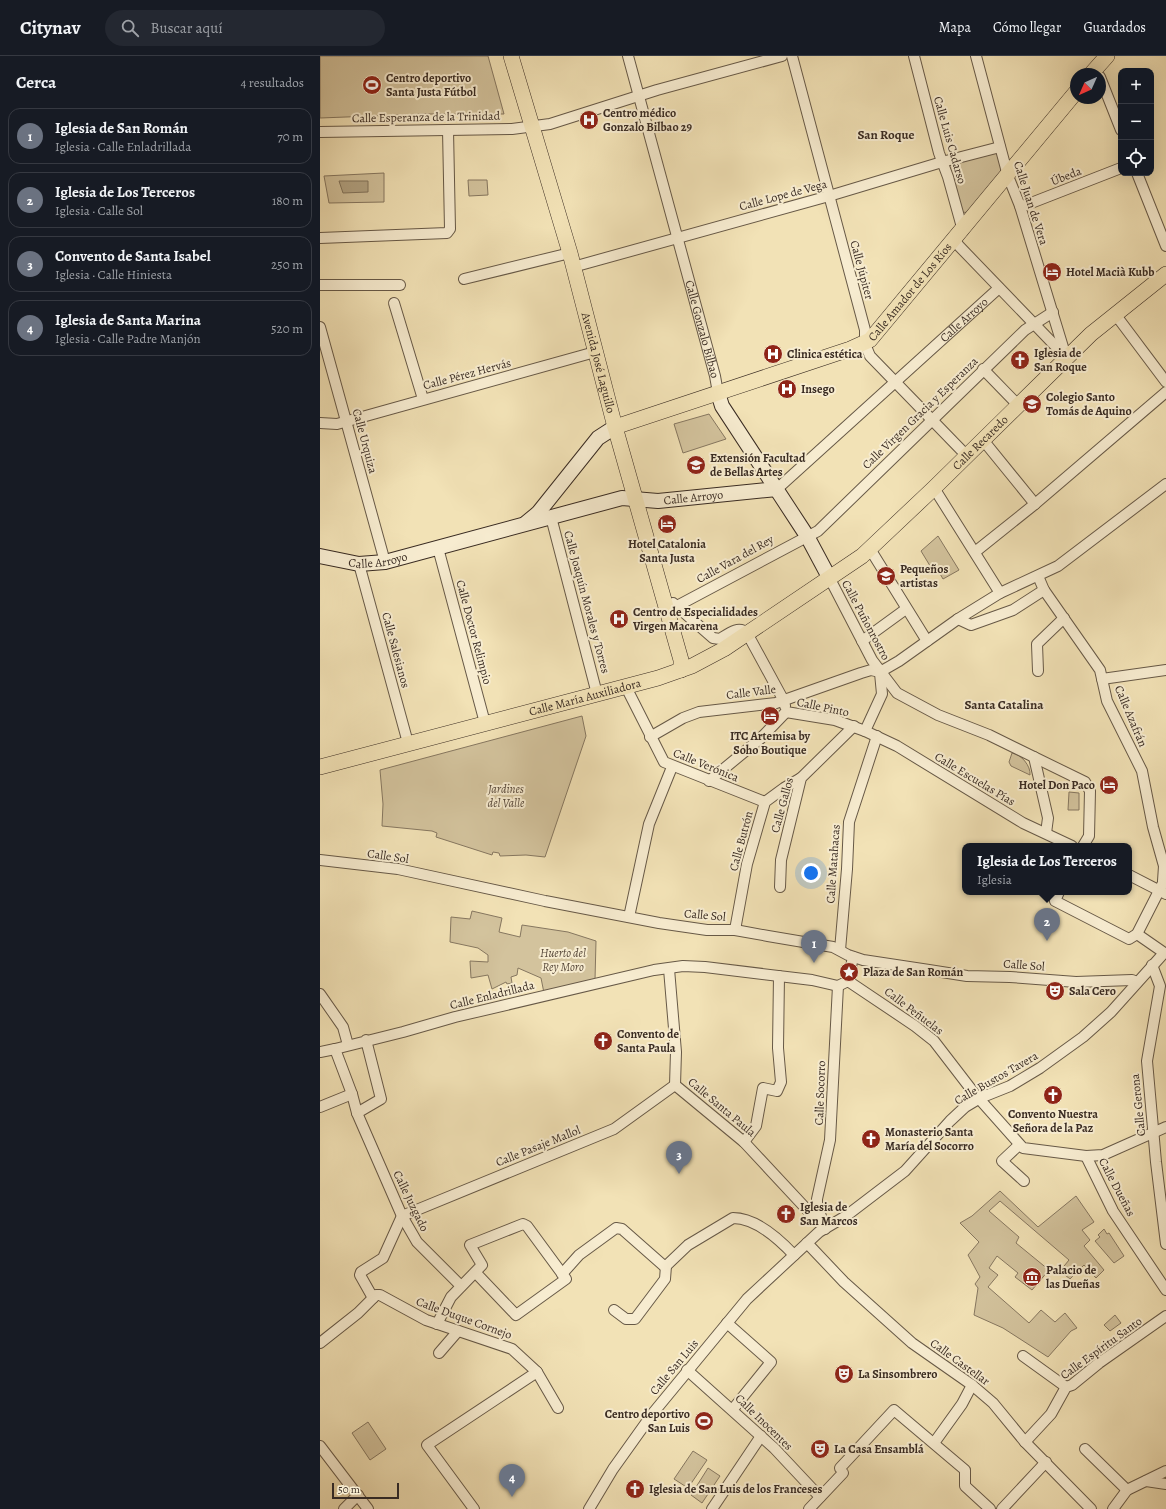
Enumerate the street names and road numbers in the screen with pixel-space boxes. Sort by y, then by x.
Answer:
street label: Calle Luis Cadarso [930,94,970,186]
street label: Calle Esperanza de la Trinidad [352,108,501,126]
street label: Calle Juan de Vera [1010,159,1052,247]
street label: Úbeda [1048,163,1084,189]
street label: Calle Lope de Vega [737,175,829,214]
street label: Calle Júpiter [846,239,878,302]
street label: Calle Amador de Los Ríos [864,239,956,345]
street label: Calle Gonzalo Bilbao [681,278,723,380]
street label: Calle Arroyo [936,294,991,346]
street label: Avenida José Laguillo [577,310,619,415]
street label: Calle Virgen Gracia y Esperanza [859,353,982,473]
street label: Calle Pérez Hervás [421,355,513,393]
street label: Calle Urquiza [349,407,381,475]
street label: Calle Recaredo [949,412,1012,474]
street label: Calle Arroyo [663,486,724,508]
street label: Calle Joaquín Morales y Torres [560,529,614,675]
street label: Calle Vara del Rey [694,531,777,587]
street label: Calle Arroyo [347,548,409,572]
street label: Calle Puñonrostro [838,577,894,663]
street label: Calle Doctor Relimpio [452,578,496,686]
street label: Calle Salesianos [378,610,414,690]
street label: Calle María Auxiliadora [527,675,643,720]
street label: Calle Valle [725,681,777,703]
street label: Calle Azafrán [1111,683,1151,750]
street label: Calle Pinto [795,694,851,720]
street label: Calle Verónica [671,745,742,786]
street label: Calle Escuelas Pías [932,749,1019,810]
street label: Calle Gallos [767,775,797,835]
street label: Calle Butrón [725,809,757,873]
street label: Calle Matahacas [822,824,844,904]
street label: Calle Sol [366,845,410,867]
street label: Calle Sol [684,905,727,925]
street label: Calle Sol [1003,956,1045,974]
street label: Calle Enladrillada [448,977,536,1013]
street label: Calle Peñuelas [881,984,947,1039]
street label: Calle Bustos Tavera [951,1047,1041,1108]
street label: Calle Socorro [811,1060,829,1126]
street label: Calle Gerona [1127,1073,1149,1137]
street label: Calle Santa Paula [685,1074,760,1140]
street label: Calle Pasaje Mallol [493,1122,583,1170]
street label: Calle Dueñas [1095,1155,1139,1219]
street label: Calle Juzgado [389,1168,433,1234]
street label: Calle Duque Cornejo [414,1293,514,1343]
street label: Calle Espíritu Santo [1057,1313,1145,1383]
street label: Calle Castellar [927,1335,993,1389]
street label: Calle San Luis [646,1336,702,1398]
street label: Calle Inocentes [732,1390,796,1454]

